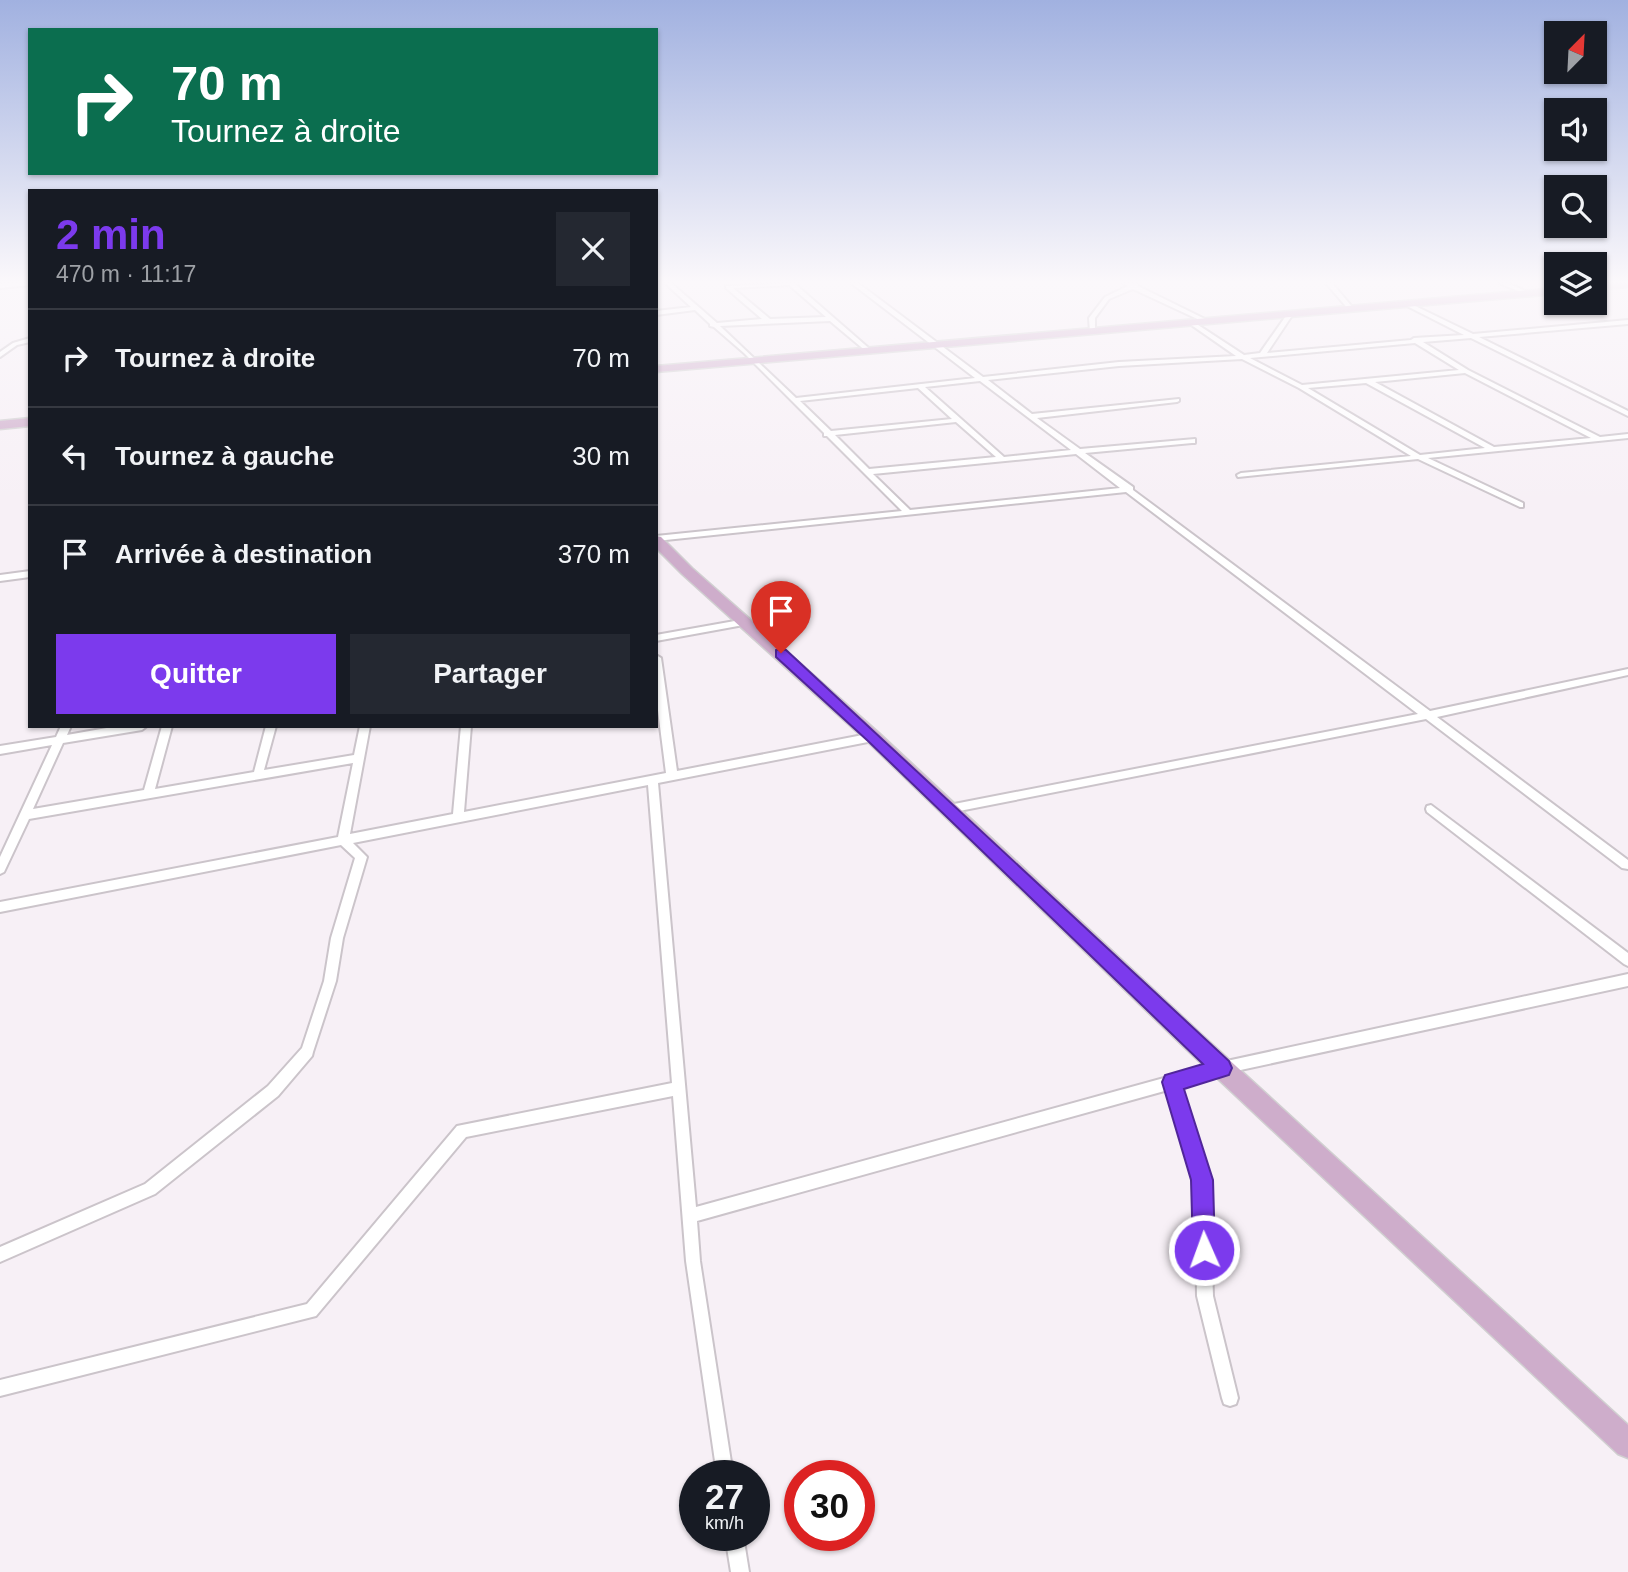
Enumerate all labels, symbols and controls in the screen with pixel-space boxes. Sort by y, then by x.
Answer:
north arrow [1544,21,1606,84]
map controls [1544,21,1607,315]
icon: right [56,56,147,147]
text: 70 m [171,56,283,110]
button: sound [1544,98,1607,161]
text: Tournez à droite [171,113,400,149]
button: search [1544,175,1607,238]
text: 2 min [56,211,166,258]
button: close [556,212,630,286]
button: layers [1544,252,1607,315]
text: 470 m · 11:17 [56,261,196,287]
icon: right [56,339,94,377]
text: Tournez à droite [115,343,315,373]
text: 70 m [572,343,630,373]
icon: left [56,437,94,475]
text: Tournez à gauche [115,441,334,471]
text: 30 m [572,441,630,471]
icon: arrive [56,535,94,573]
text: Arrivée à destination [115,539,372,569]
text: 370 m [558,539,630,569]
pin [751,581,811,653]
icon: arrive [762,592,800,630]
button: Quitter [56,634,336,714]
button: Partager [350,634,630,714]
position arrow [1167,1213,1241,1287]
speed limit sign: 30 [784,1460,875,1551]
text: 27 [705,1477,744,1516]
text: km/h [705,1513,744,1533]

